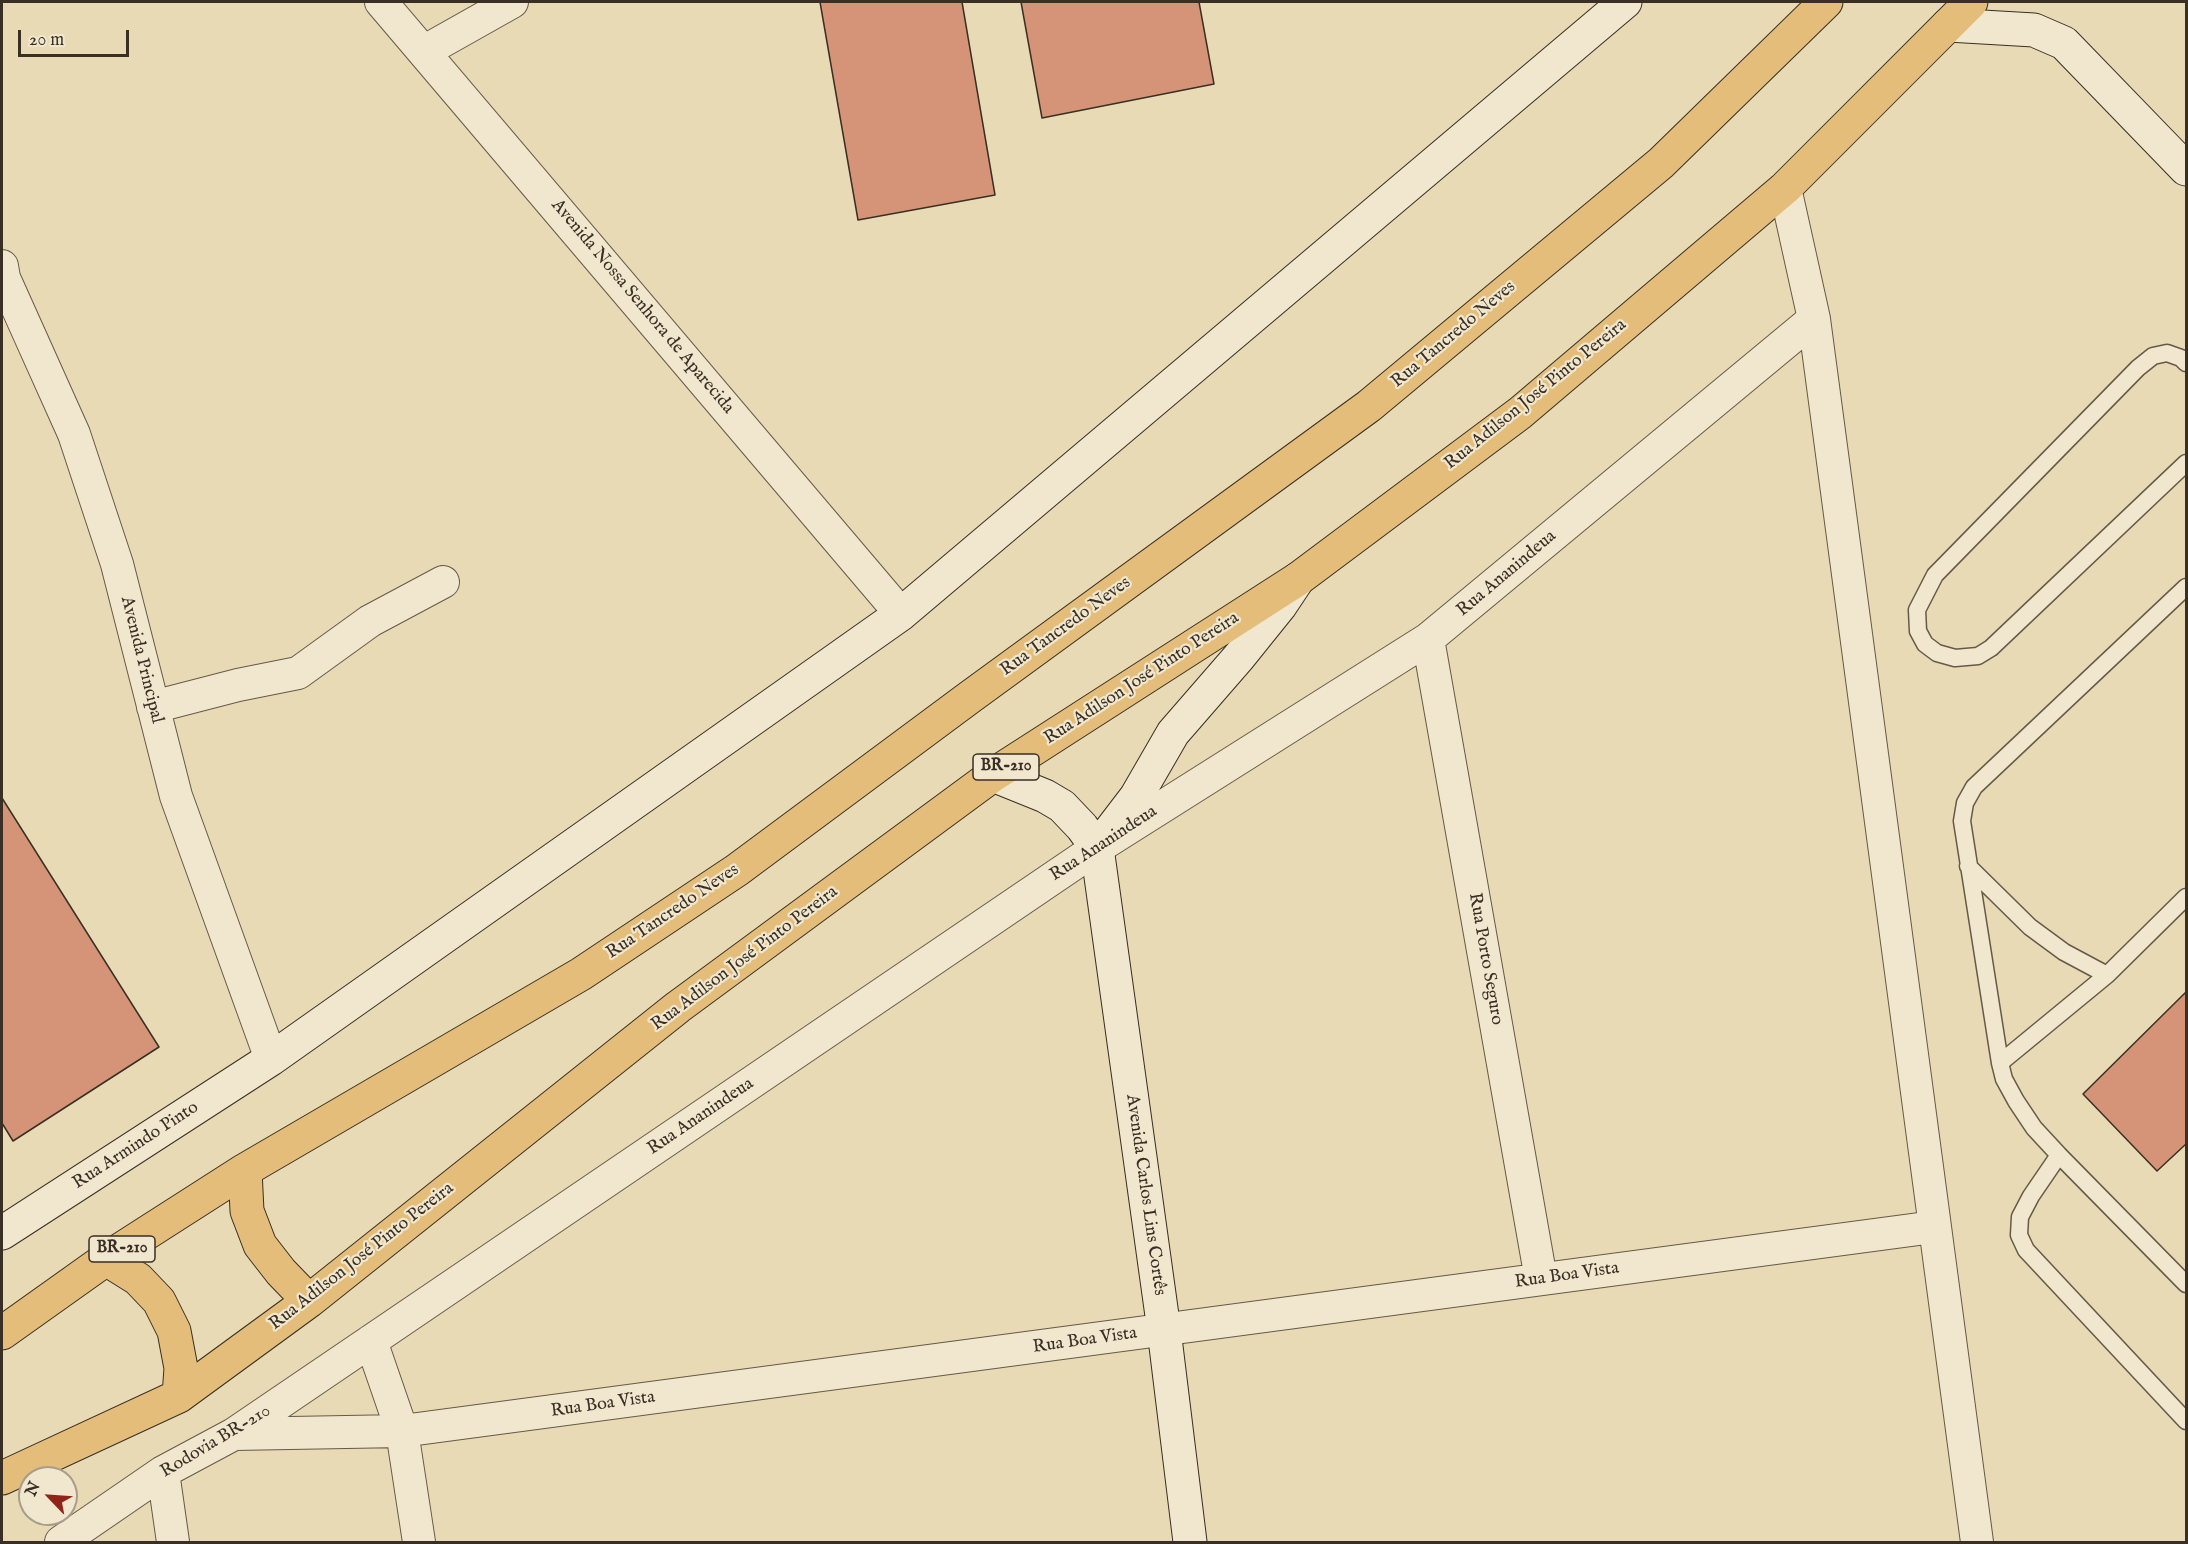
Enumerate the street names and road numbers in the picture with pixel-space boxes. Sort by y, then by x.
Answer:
street label: Avenida Nossa Senhora de Aparecida [546,195,738,419]
street label: Rua Tancredo Neves [1388,277,1520,393]
street label: Rua Adilson José Pinto Pereira [1441,315,1631,475]
street label: Rua Ananindeua [1453,526,1561,622]
street label: Rua Tancredo Neves [997,573,1135,681]
street label: Avenida Principal [115,594,167,726]
street label: Rua Adilson José Pinto Pereira [1041,608,1243,750]
road number: BR-210 [973,754,1039,780]
street label: Rua Ananindeua [1046,801,1162,887]
street label: Rua Tancredo Neves [603,860,743,964]
street label: Rua Adilson José Pinto Pereira [648,882,842,1036]
street label: Rua Porto Seguro [1463,891,1507,1027]
street label: Rua Ananindeua [644,1074,758,1160]
street label: Avenida Carlos Lins Cortês [1120,1093,1170,1297]
street label: Rua Armindo Pinto [69,1097,203,1195]
street label: Rua Adilson José Pinto Pereira [266,1178,458,1336]
road number: BR-210 [89,1236,155,1262]
street label: Rua Boa Vista [1514,1258,1620,1294]
street label: Rua Boa Vista [1032,1323,1138,1359]
street label: Rua Boa Vista [550,1387,656,1423]
street label: Rodovia BR-210 [157,1401,275,1483]

